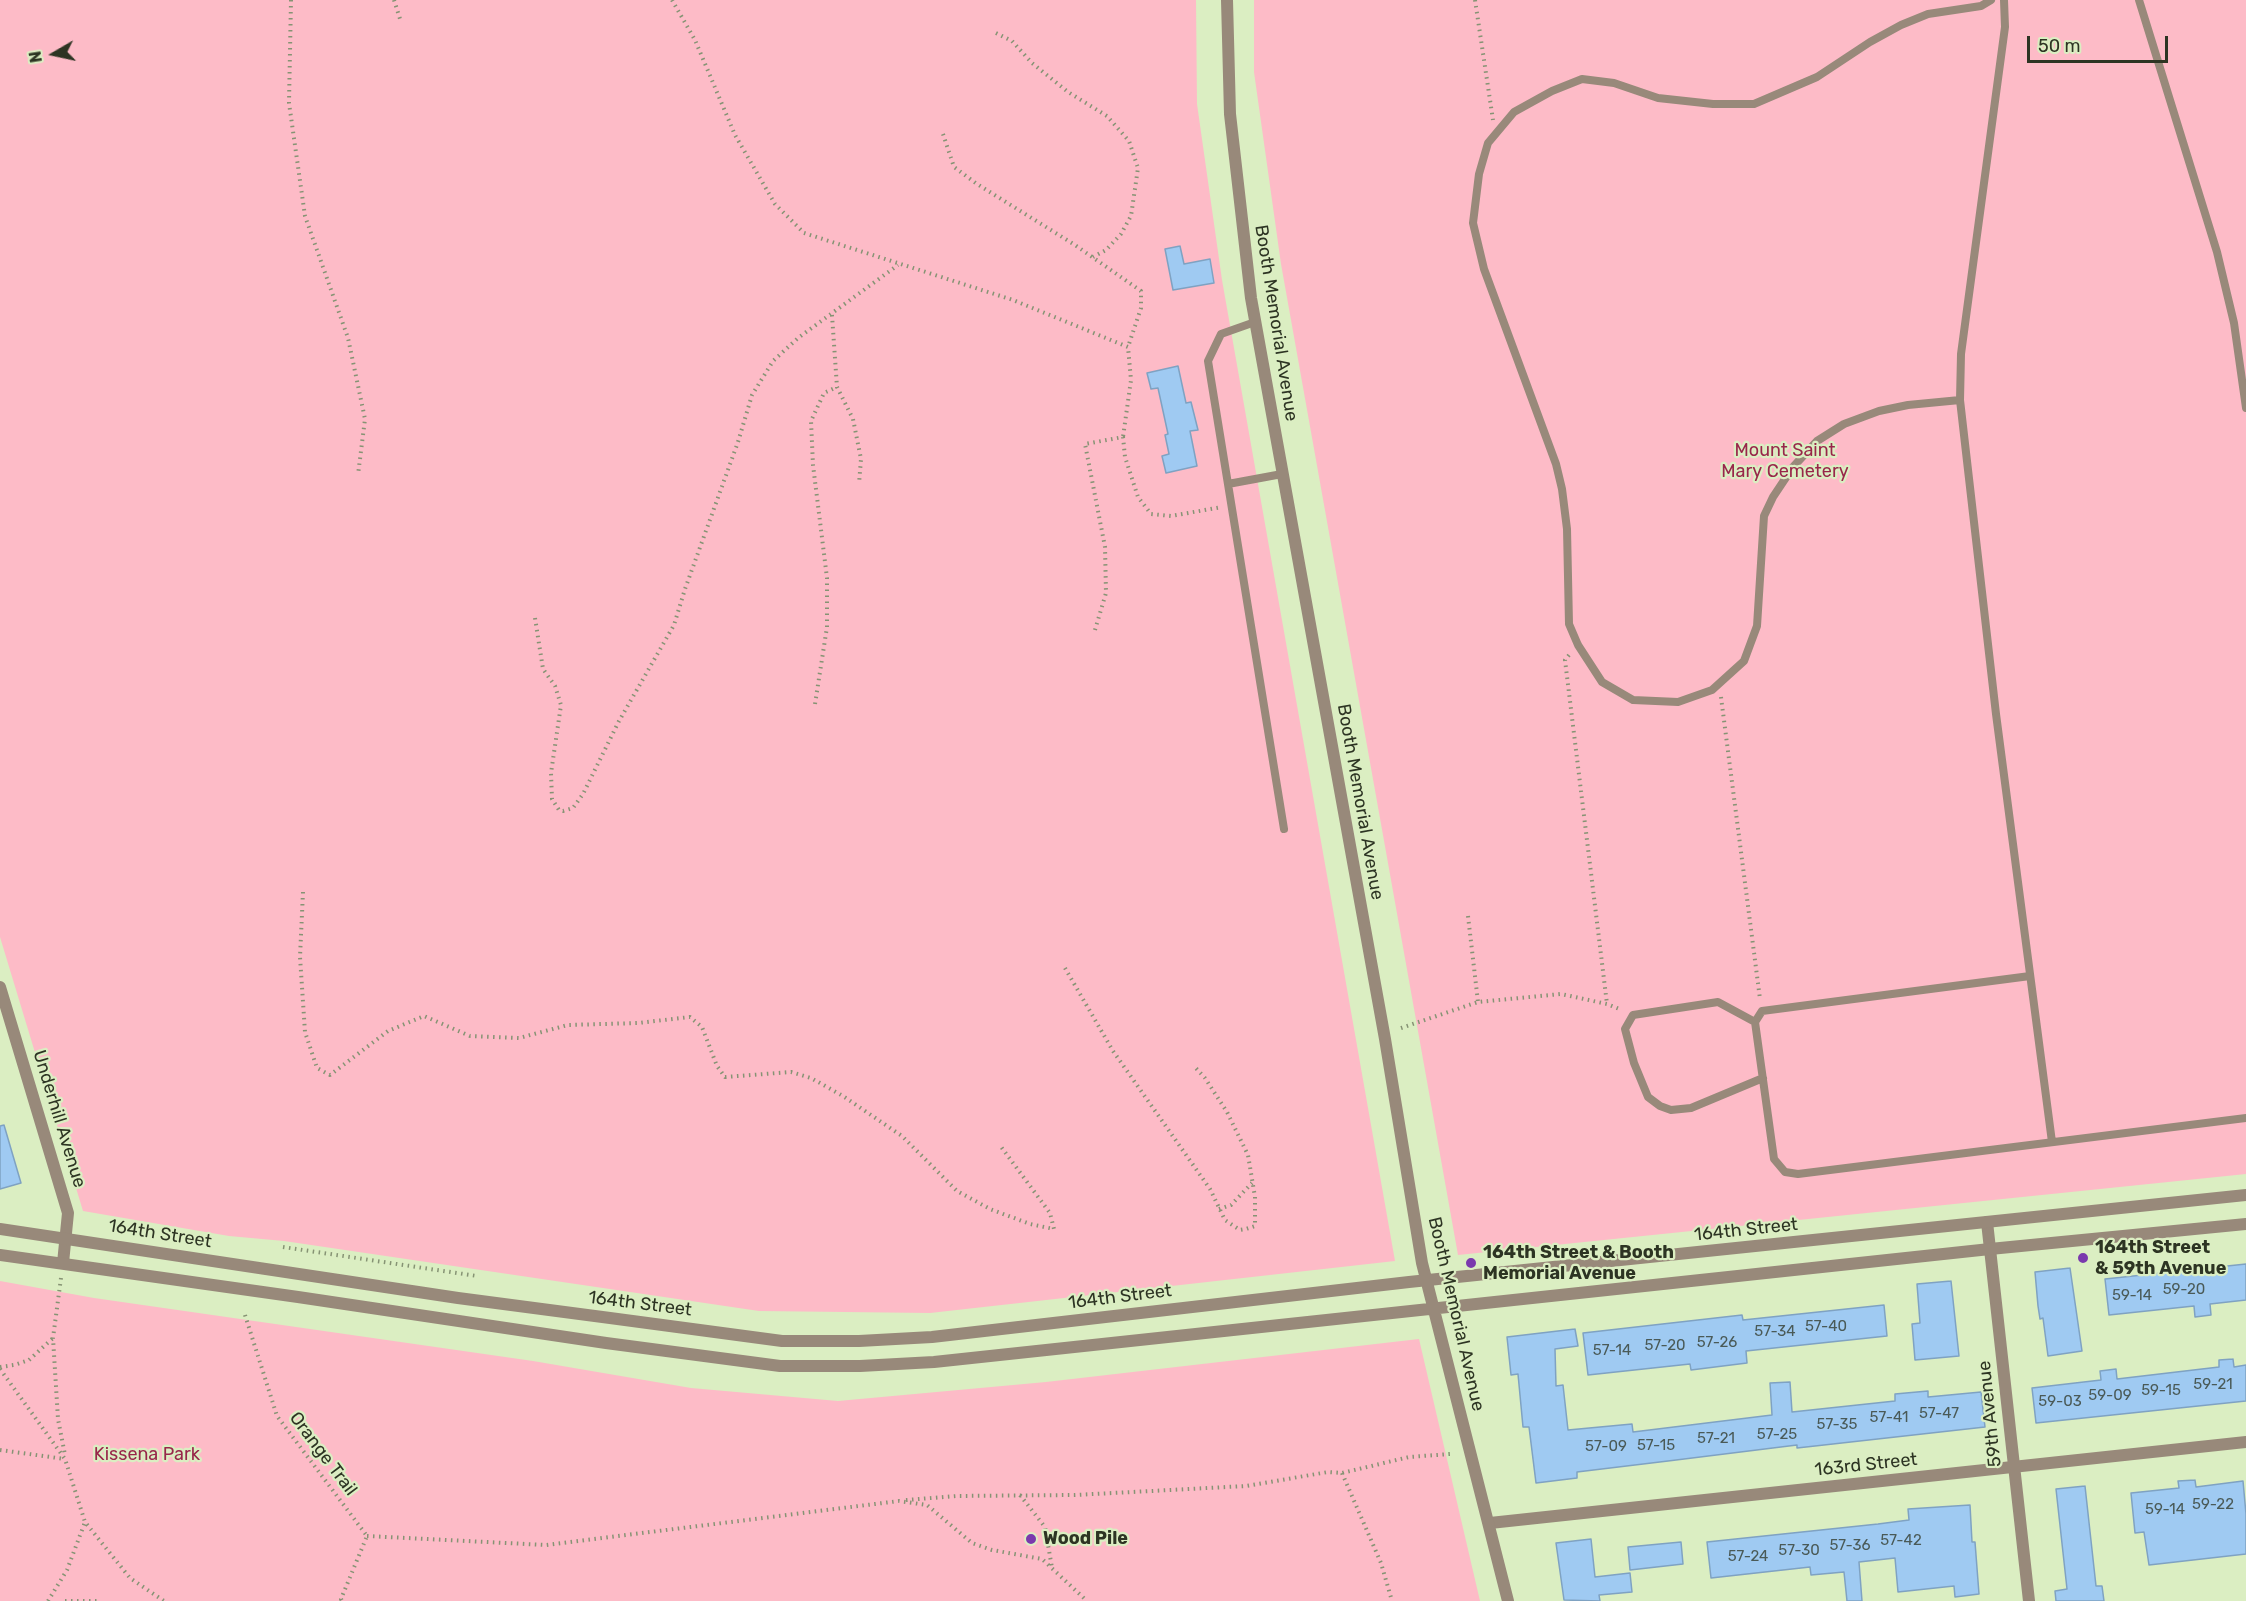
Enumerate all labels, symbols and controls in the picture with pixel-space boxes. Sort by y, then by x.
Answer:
north arrow [24,24,84,84]
scale bar [2030,24,2171,62]
text: 50 m [2038,35,2081,57]
text: N [25,50,46,64]
street label: Booth Memorial Avenue [1250,223,1302,423]
park label: Mount Saint Mary Cemetery [1721,440,1849,482]
street label: Booth Memorial Avenue [1332,702,1388,902]
street label: Underhill Avenue [28,1048,90,1190]
street label: 164th Street [1693,1214,1799,1246]
street label: 164th Street [107,1215,213,1253]
street label: Booth Memorial Avenue [1423,1215,1489,1413]
place label: 164th Street & 59th Avenue [2095,1237,2226,1280]
place label: 164th Street & Booth Memorial Avenue [1483,1242,1674,1284]
marker: 164th Street & 59th Avenue [2076,1251,2090,1265]
marker: 164th Street & Booth Memorial Avenue [1464,1256,1478,1270]
street label: 164th Street [1067,1280,1173,1314]
house number: 59-20 [2163,1281,2205,1299]
street label: 164th Street [587,1287,693,1321]
house number: 59-14 [2112,1287,2152,1305]
house number: 57-40 [1805,1318,1847,1336]
house number: 57-34 [1754,1323,1796,1341]
house number: 57-26 [1697,1334,1737,1352]
house number: 57-20 [1644,1337,1686,1355]
house number: 57-14 [1593,1342,1631,1360]
street label: 59th Avenue [1974,1360,2006,1468]
house number: 59-21 [2193,1376,2233,1394]
house number: 59-15 [2141,1382,2181,1400]
house number: 59-09 [2088,1387,2132,1405]
house number: 59-03 [2038,1393,2082,1411]
house number: 57-47 [1919,1405,1959,1423]
street label: Orange Trail [285,1408,361,1500]
house number: 57-41 [1870,1409,1908,1427]
house number: 57-35 [1817,1416,1857,1434]
house number: 57-25 [1757,1426,1797,1444]
house number: 57-21 [1697,1430,1735,1448]
house number: 57-15 [1637,1437,1675,1455]
house number: 57-09 [1585,1438,1627,1456]
park label: Kissena Park [94,1444,200,1466]
street label: 163rd Street [1814,1449,1918,1481]
house number: 59-22 [2192,1496,2234,1514]
house number: 59-14 [2145,1501,2185,1519]
place label: Wood Pile [1043,1528,1128,1550]
marker: Wood Pile [1024,1532,1038,1546]
house number: 57-42 [1880,1532,1922,1550]
house number: 57-36 [1829,1537,1871,1555]
house number: 57-30 [1778,1542,1820,1560]
house number: 57-24 [1728,1548,1768,1566]

